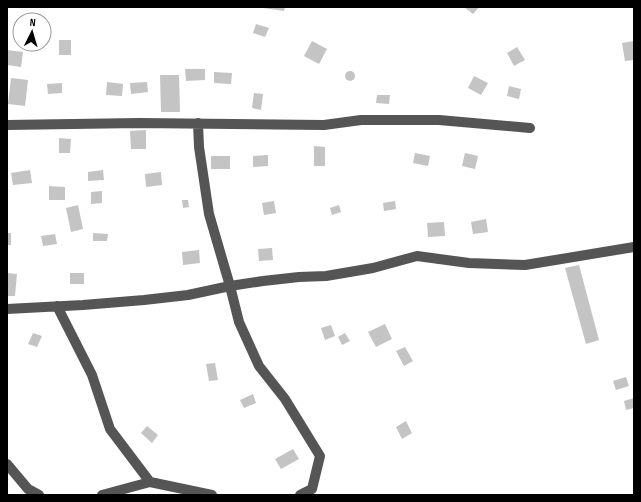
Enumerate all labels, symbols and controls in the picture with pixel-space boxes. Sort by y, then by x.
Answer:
north arrow [12,12,52,52]
text: N [29,16,36,29]

